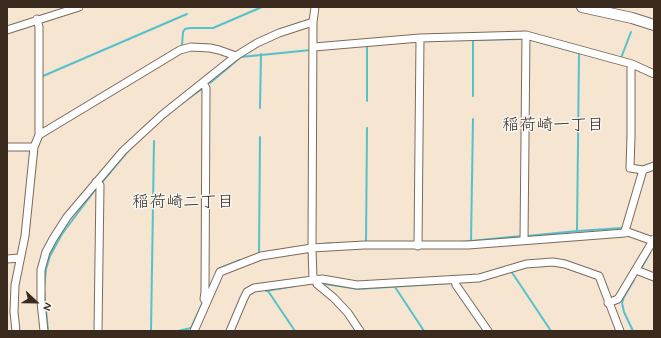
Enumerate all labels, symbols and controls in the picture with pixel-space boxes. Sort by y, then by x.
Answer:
district label: 稲荷崎一丁目 [502,116,604,136]
district label: 稲荷崎二丁目 [132,193,234,213]
north arrow [16,282,56,322]
text: N [39,300,55,313]

